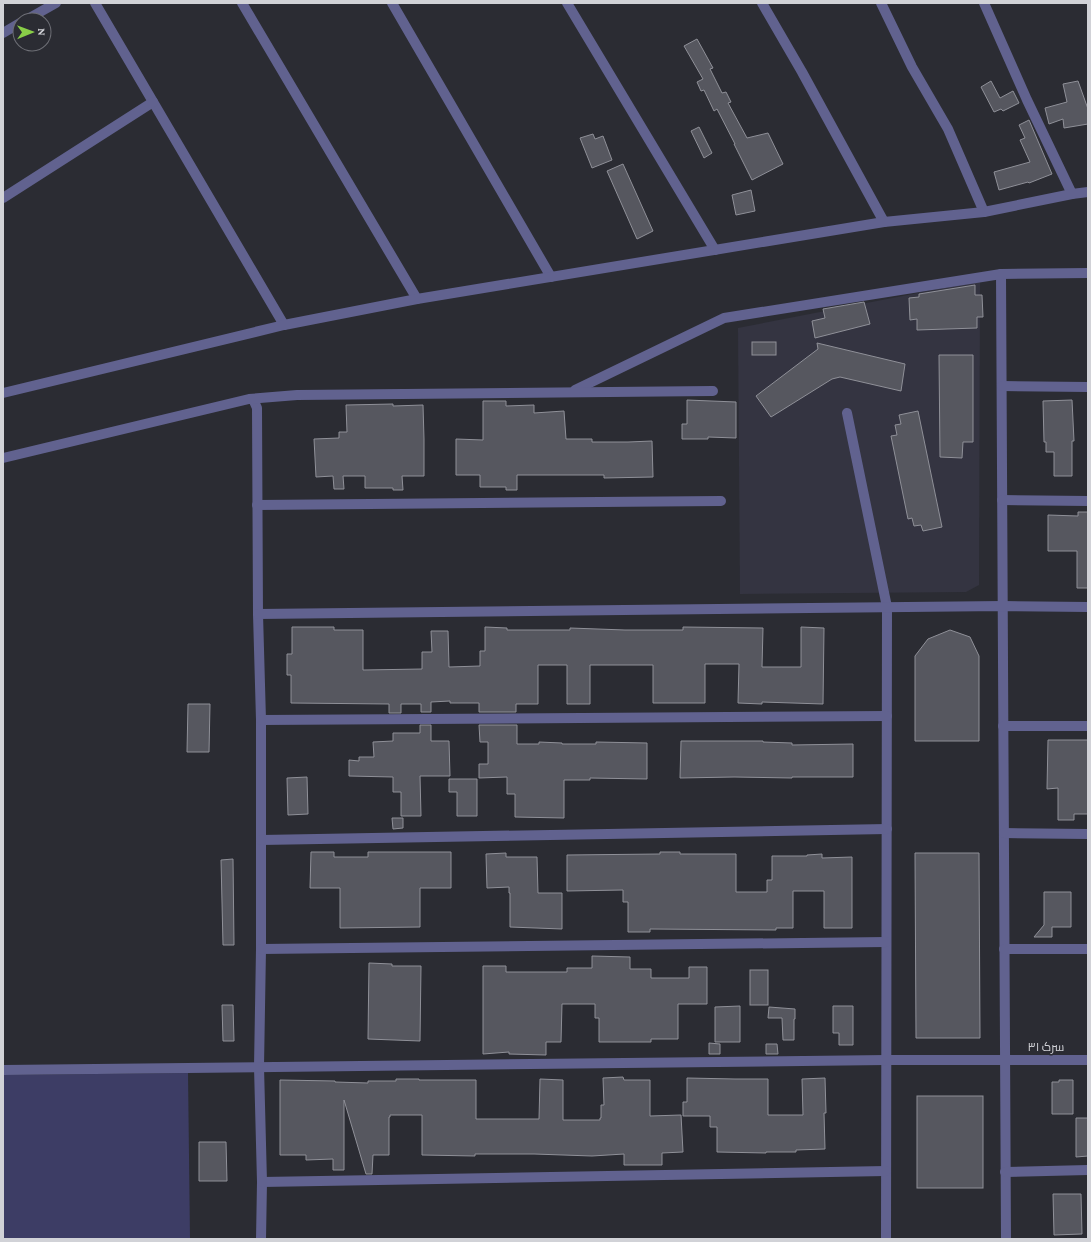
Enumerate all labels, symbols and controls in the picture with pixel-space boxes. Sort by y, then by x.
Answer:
north arrow [12,12,52,52]
text: N [36,28,48,36]
street label: سرک ۳۱ [1028,1040,1064,1054]

